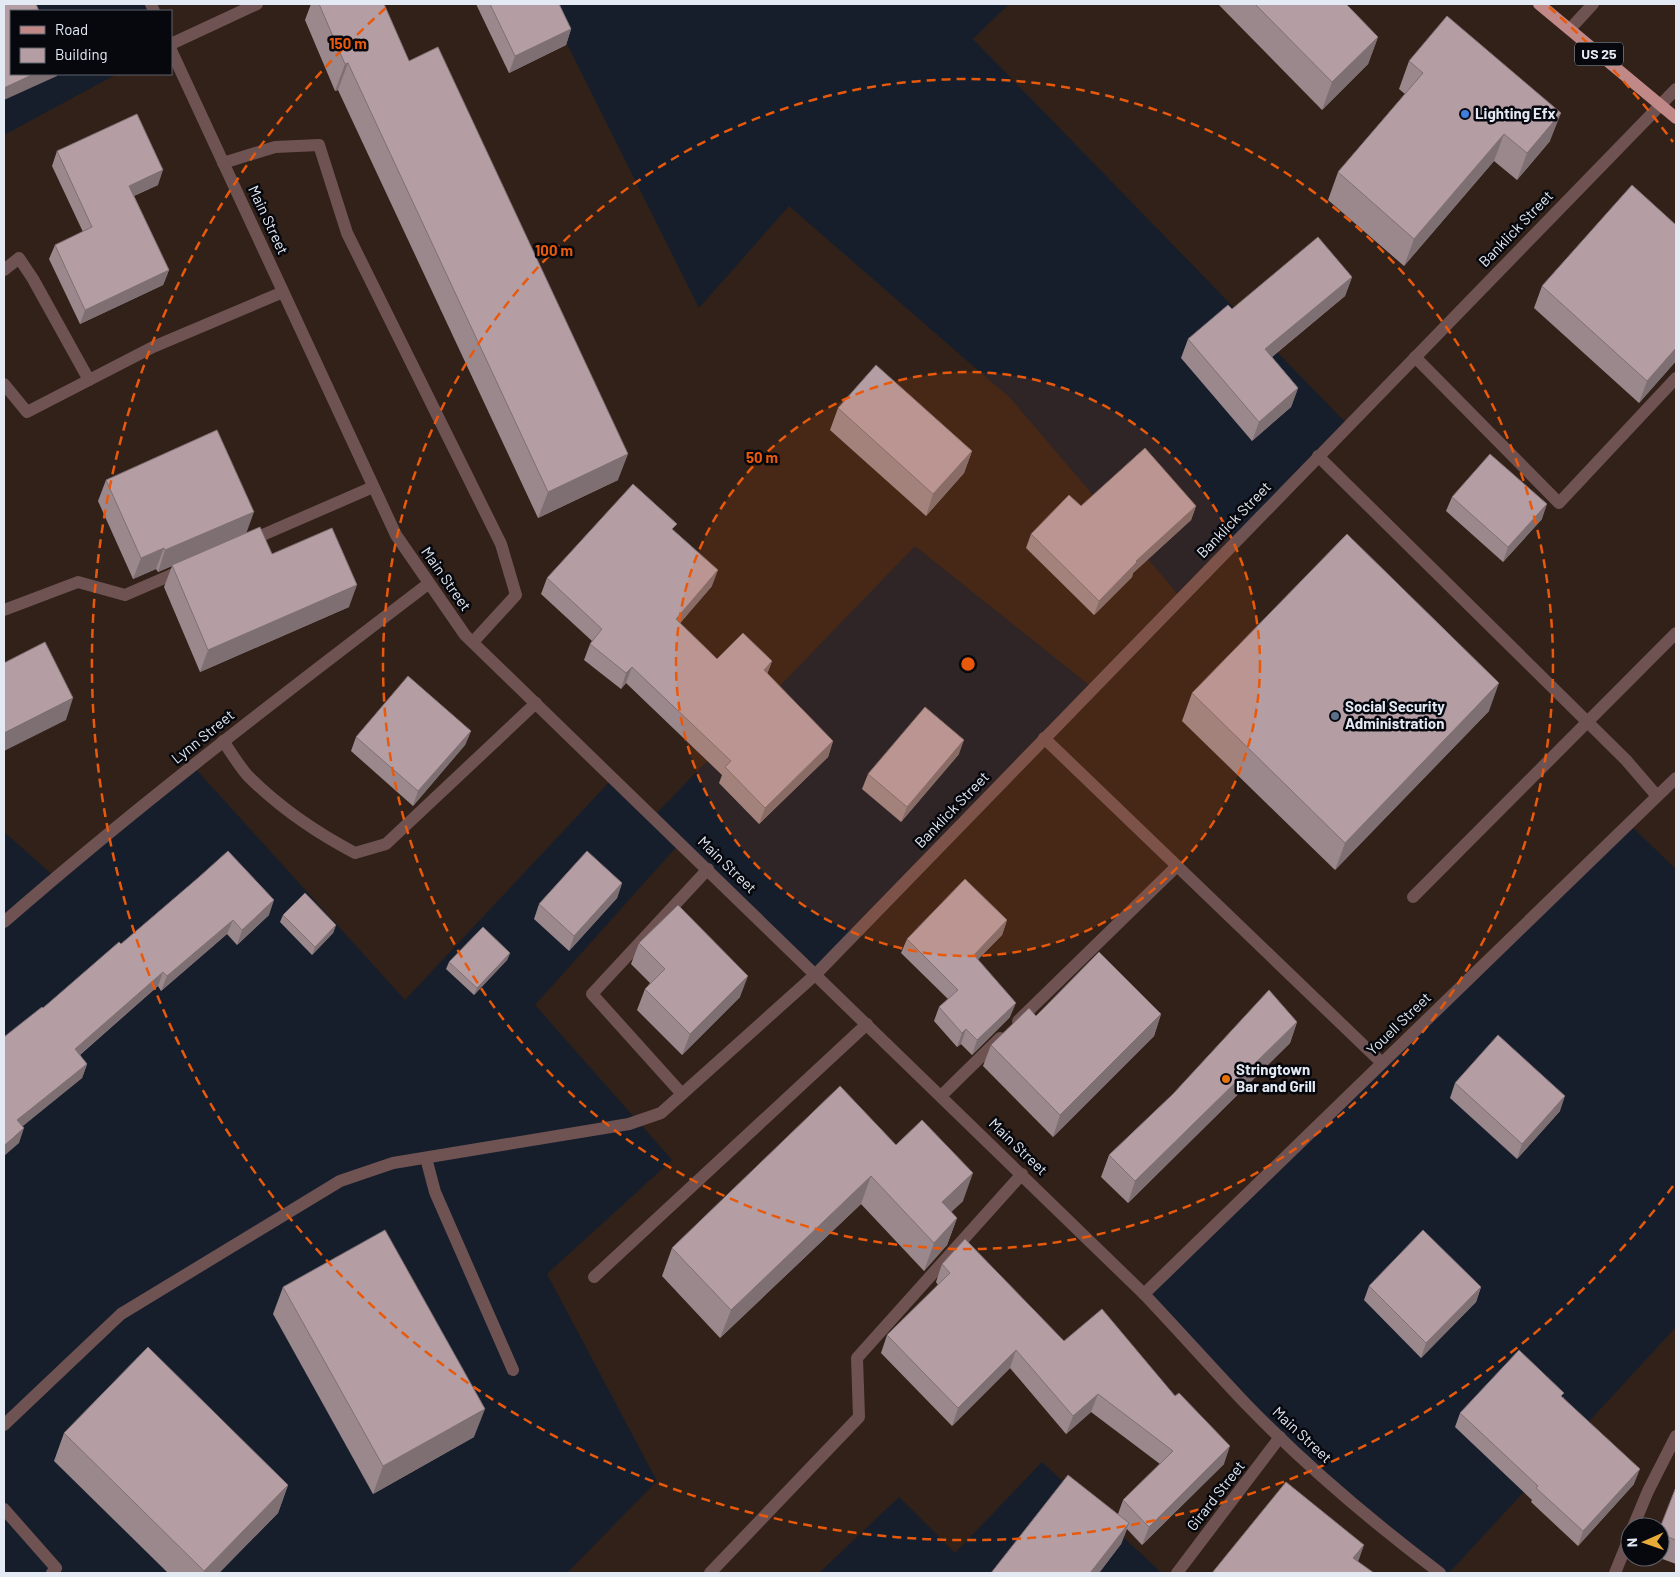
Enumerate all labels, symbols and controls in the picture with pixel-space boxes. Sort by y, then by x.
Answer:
legend [10,10,172,75]
text: Road [55,20,88,38]
text: 150 m [329,34,367,52]
road number: US 25 [1575,42,1623,66]
text: Building [55,45,108,63]
place label: Lighting Efx [1475,104,1556,122]
marker: Lighting Efx [1459,108,1471,120]
street label: Main Street [245,182,293,257]
street label: Banklick Street [1474,186,1556,270]
text: 100 m [535,241,573,259]
text: 50 m [746,448,778,466]
street label: Banklick Street [1192,477,1274,561]
street label: Main Street [418,543,475,614]
centre of rings [959,655,977,673]
place label: Social Security Administration [1345,697,1445,732]
street label: Lynn Street [167,706,237,767]
marker: Social Security Administration [1329,710,1341,722]
street label: Banklick Street [910,767,992,851]
street label: Main Street [695,832,761,897]
street label: Youell Street [1362,988,1434,1058]
place label: Stringtown Bar and Grill [1236,1060,1316,1095]
marker: Stringtown Bar and Grill [1220,1073,1232,1085]
street label: Main Street [986,1114,1052,1179]
street label: Main Street [1269,1402,1336,1466]
street label: Girard Street [1182,1457,1248,1534]
north arrow [1620,1517,1670,1567]
text: N [1623,1538,1640,1547]

